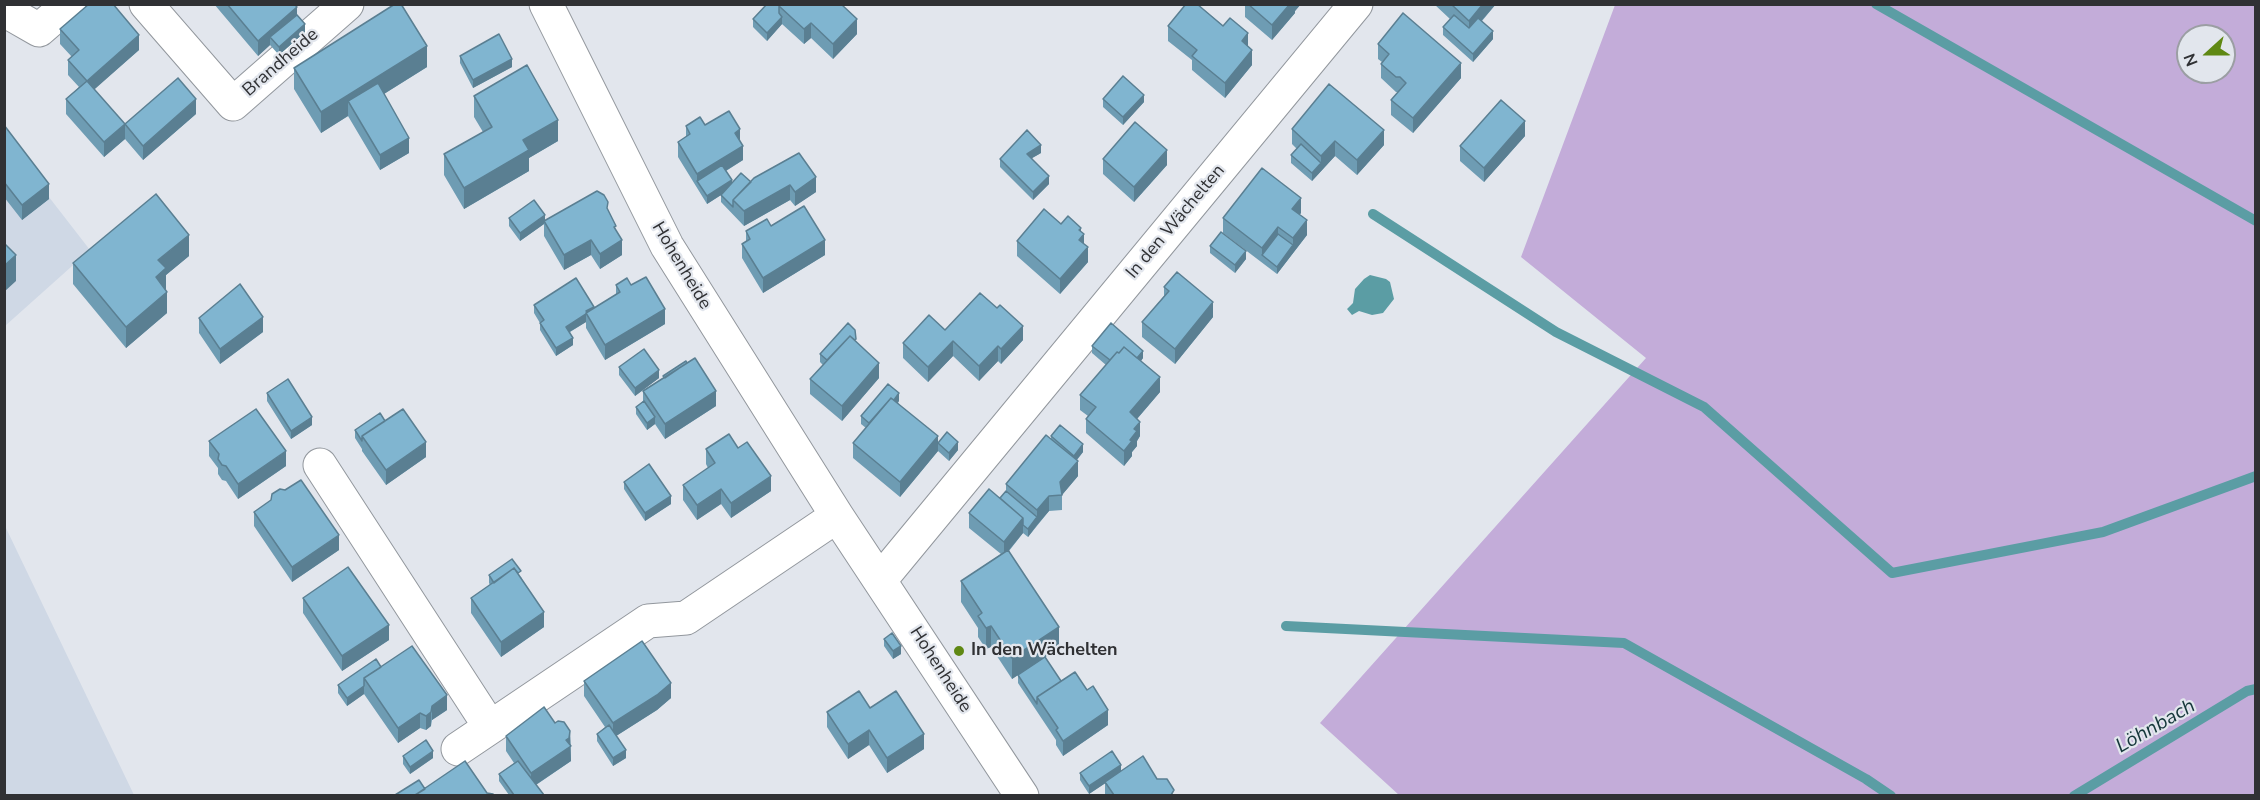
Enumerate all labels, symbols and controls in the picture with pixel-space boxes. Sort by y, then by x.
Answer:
street label: Brandheide [239,24,323,102]
north arrow [2176,24,2236,84]
text: N [2179,50,2203,69]
street label: In den Wächelten [1122,161,1230,283]
street label: Hohenheide [647,219,715,313]
street label: Hohenheide [904,623,976,717]
place label: In den Wächelten [971,640,1118,662]
marker: In den Wächelten [952,644,966,658]
water label: Löhnbach [2112,695,2200,759]

